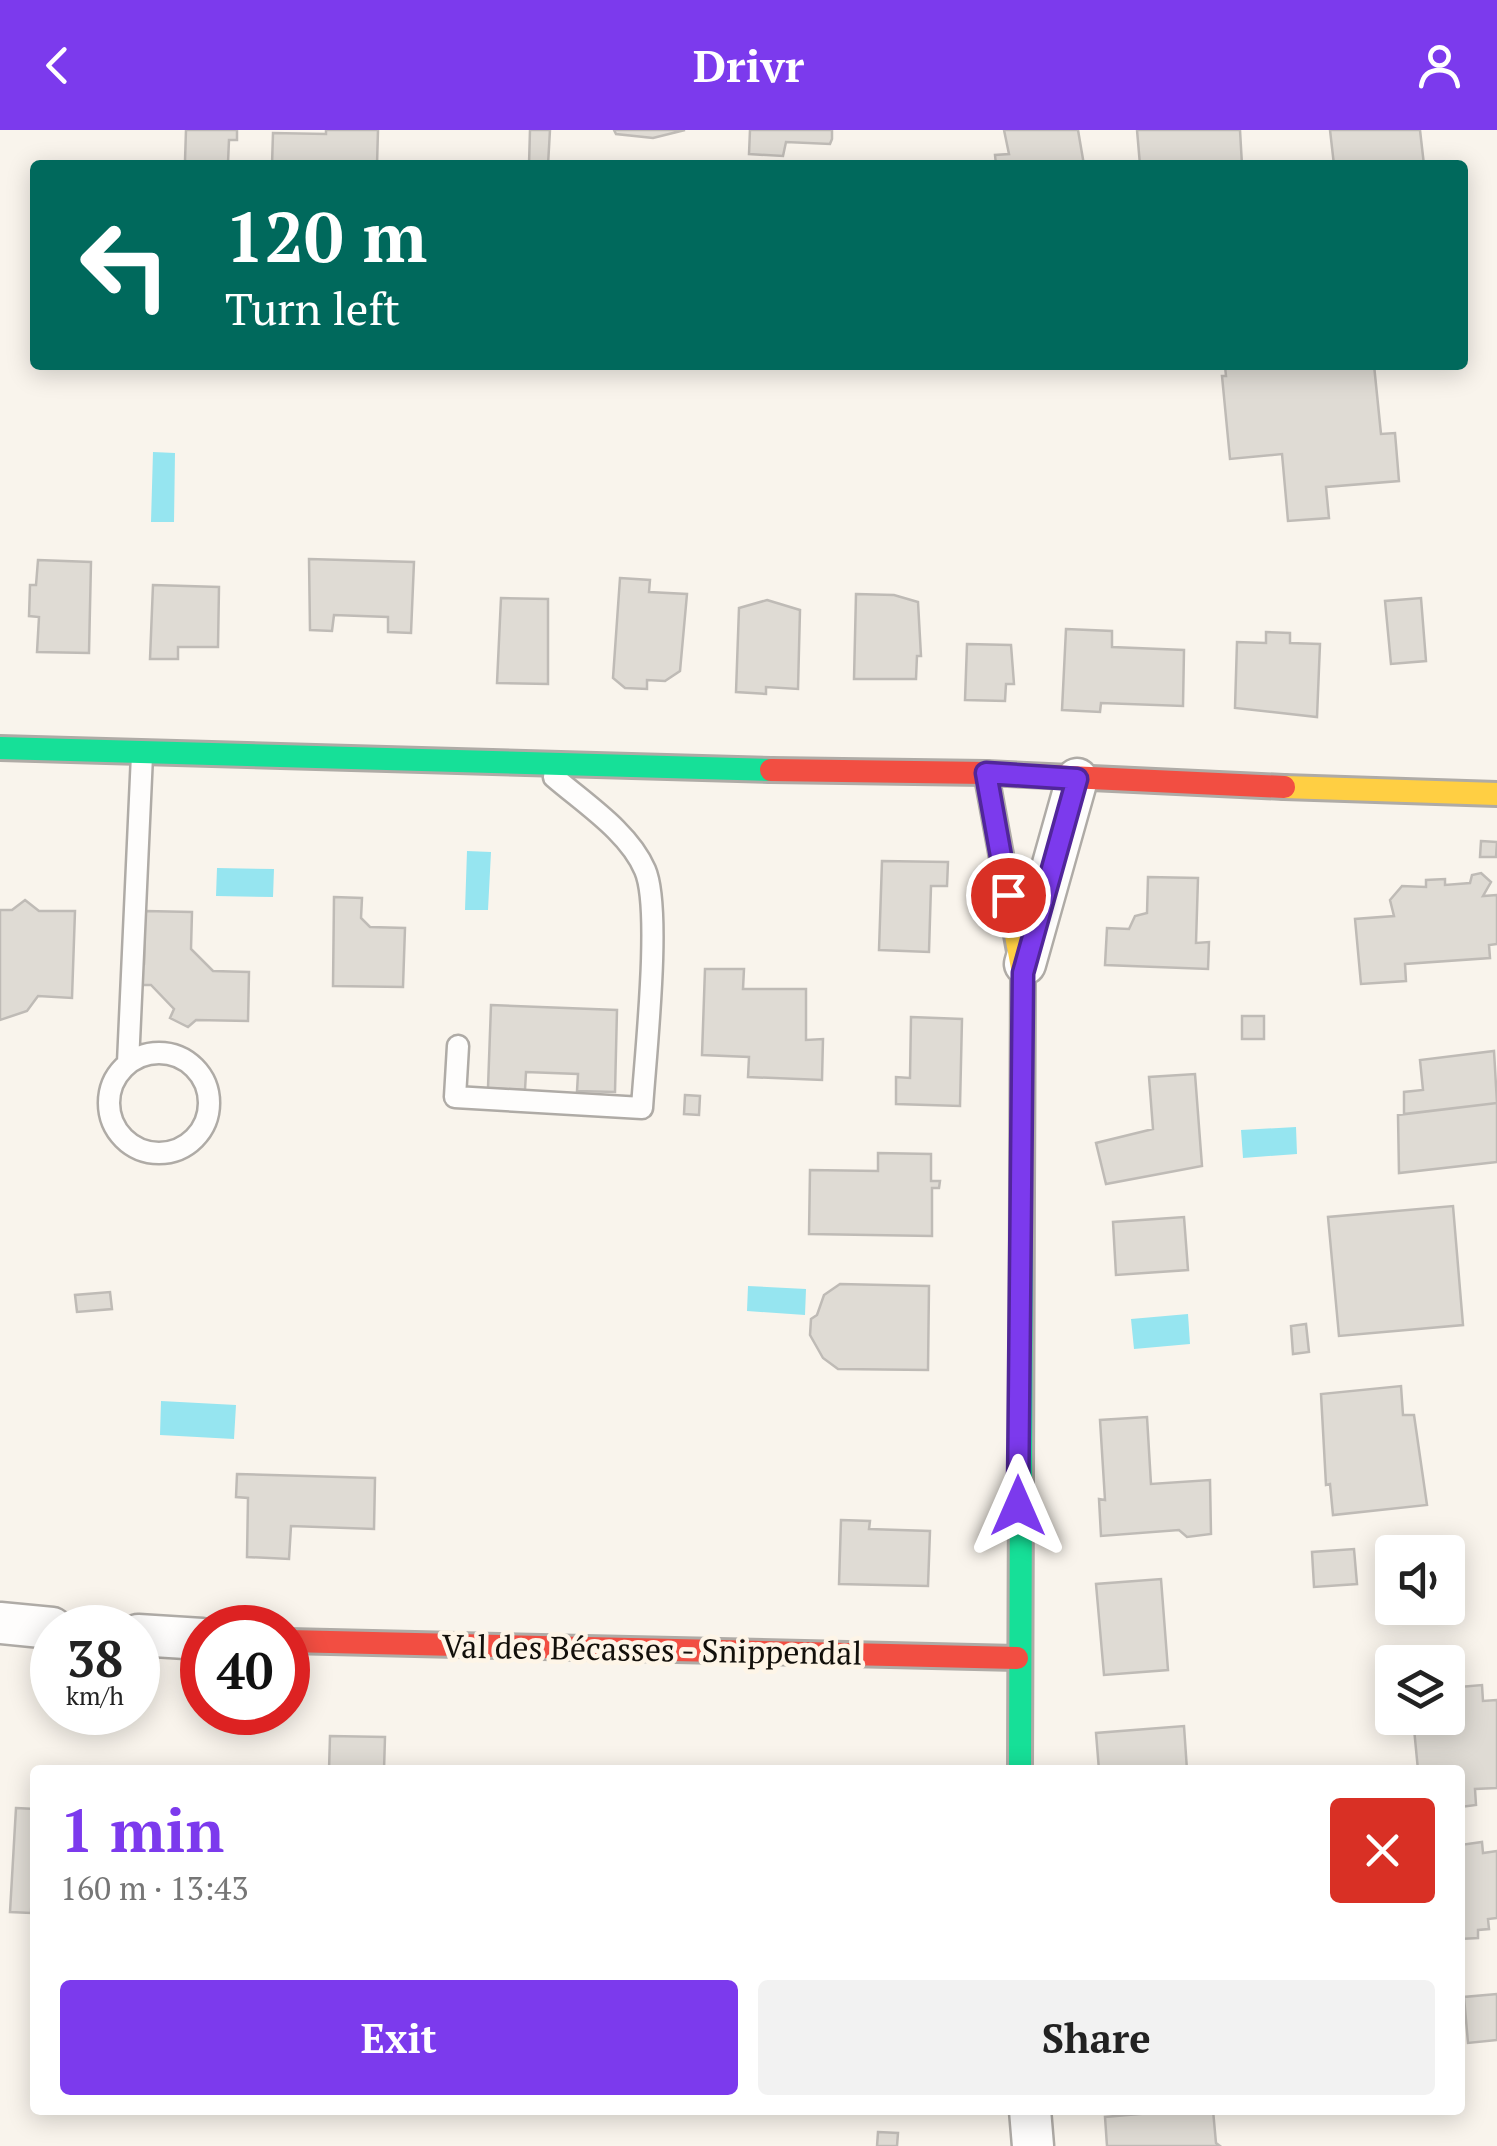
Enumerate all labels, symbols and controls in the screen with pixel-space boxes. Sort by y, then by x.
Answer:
text: Drivr [693,35,804,95]
icon: back [30,38,85,93]
icon: person [1412,38,1467,93]
text: 120 m [225,189,427,282]
icon: left [60,200,190,330]
text: Turn left [225,278,400,338]
pin [966,853,1051,938]
icon: arrive [981,868,1036,923]
position arrow [966,1454,1070,1558]
map controls [1375,1535,1465,1735]
button: sound [1375,1535,1465,1625]
speed limit sign: 40 [180,1605,310,1735]
street label: Val des Bécasses - Snippendal [442,1624,862,1674]
text: 38 [67,1625,123,1691]
button: layers [1375,1645,1465,1735]
text: km/h [66,1679,124,1712]
text: 1 min [60,1790,224,1869]
button: close [1330,1798,1435,1903]
text: 160 m · 13:43 [60,1867,248,1909]
button: Exit [60,1980,738,2095]
button: Share [758,1980,1435,2095]

